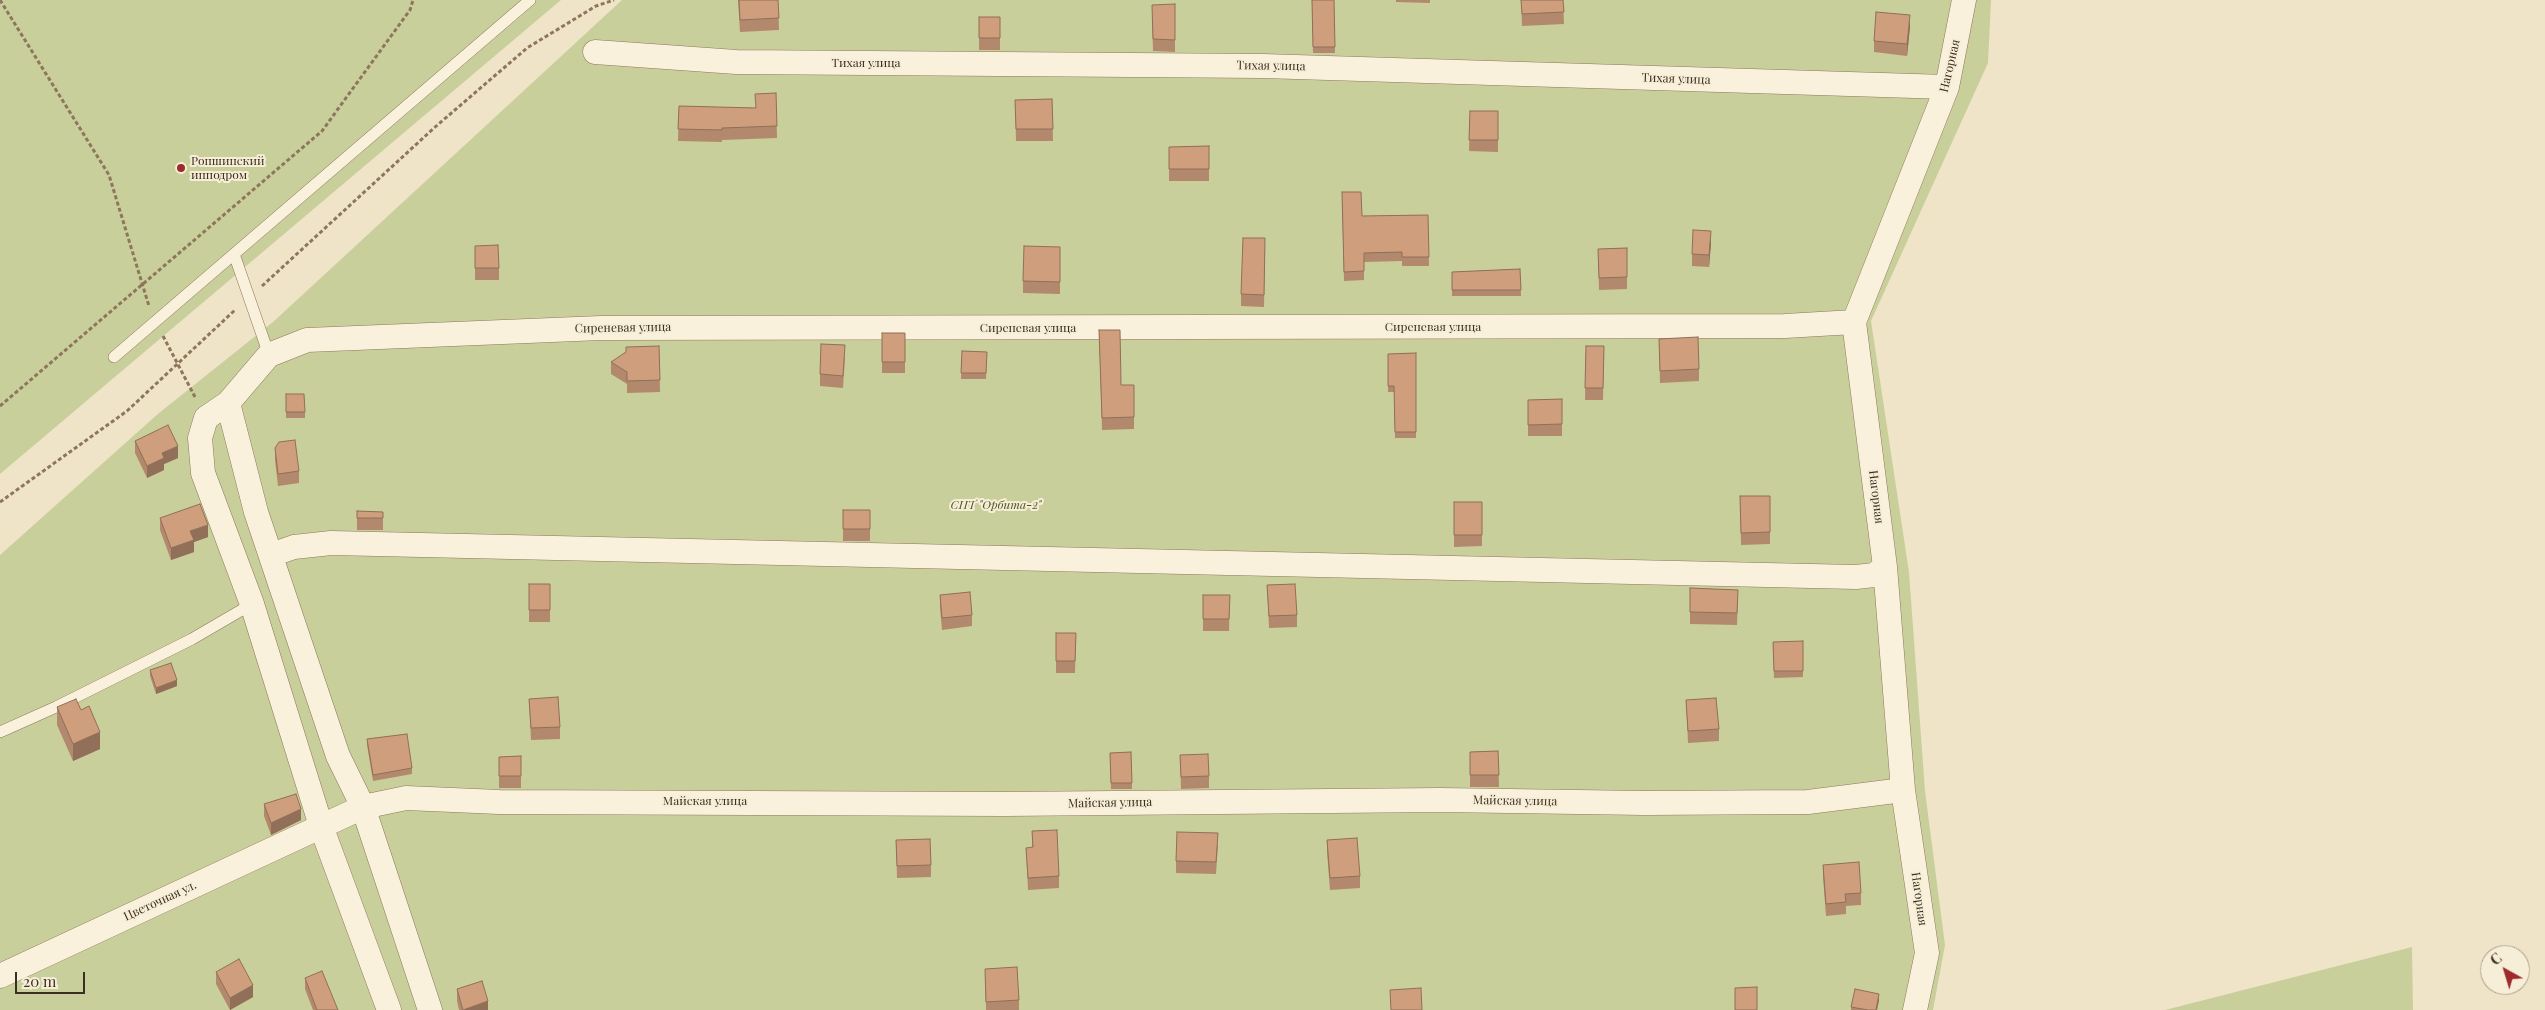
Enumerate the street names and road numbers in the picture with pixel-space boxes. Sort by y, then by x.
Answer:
street label: Нагорная [1937,38,1963,94]
street label: Тихая улица [832,56,900,70]
street label: Тихая улица [1236,58,1306,74]
street label: Тихая улица [1641,71,1711,87]
street label: Сиреневая улица [575,320,671,336]
street label: Сиреневая улица [1385,320,1481,334]
street label: Сиреневая улица [980,321,1076,335]
street label: Нагорная [1866,469,1886,525]
street label: Майская улица [1473,793,1557,809]
street label: Майская улица [663,794,747,808]
street label: Майская улица [1068,795,1152,811]
street label: Нагорная [1908,871,1930,927]
street label: Цветочная ул. [121,878,199,924]

